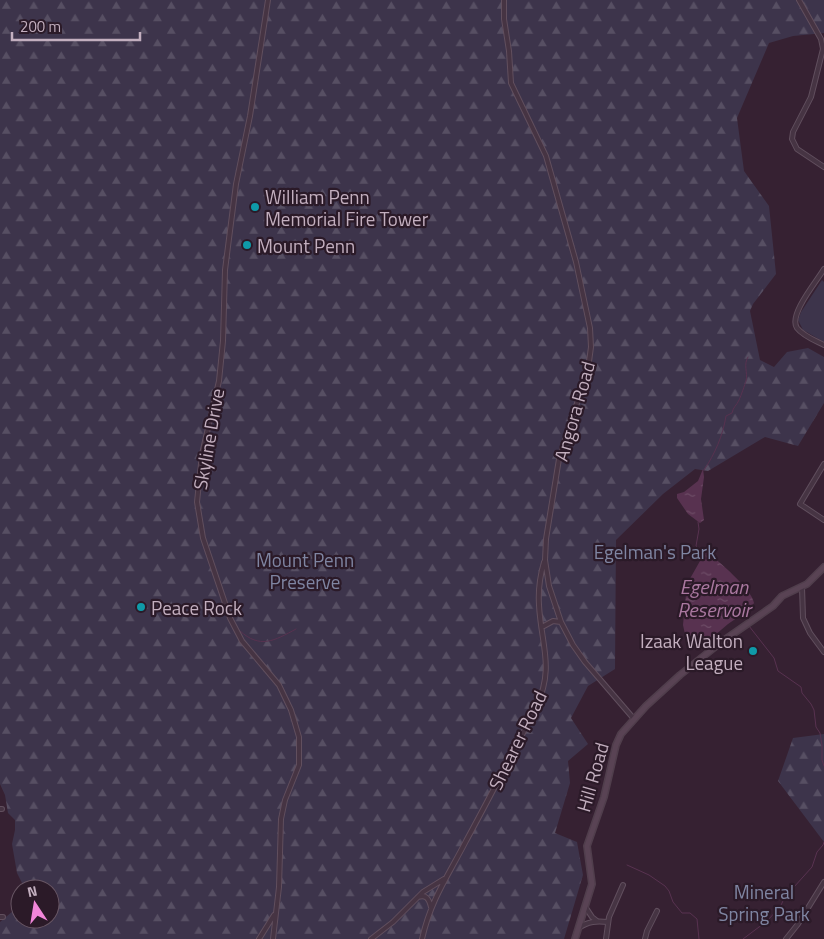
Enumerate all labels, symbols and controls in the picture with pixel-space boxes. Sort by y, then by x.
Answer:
scale bar [12,10,140,42]
text: 200 m [20,15,61,38]
place label: William Penn Memorial Fire Tower [265,182,429,233]
marker: William Penn Memorial Fire Tower [249,201,261,213]
place label: Mount Penn [257,231,355,260]
marker: Mount Penn [241,239,253,251]
street label: Angora Road [546,358,602,464]
street label: Skyline Drive [185,386,231,492]
park label: Egelman's Park [594,537,716,566]
park label: Mount Penn Preserve [256,545,354,596]
water label: Egelman Reservoir [677,571,754,625]
place label: Peace Rock [151,593,242,622]
marker: Peace Rock [135,601,147,613]
place label: Izaak Walton League [640,626,743,677]
marker: Izaak Walton League [747,645,759,657]
street label: Shearer Road [480,685,554,795]
street label: Hill Road [568,739,616,815]
park label: Mineral Spring Park [718,877,810,928]
north arrow [10,879,60,929]
text: N [25,880,39,902]

